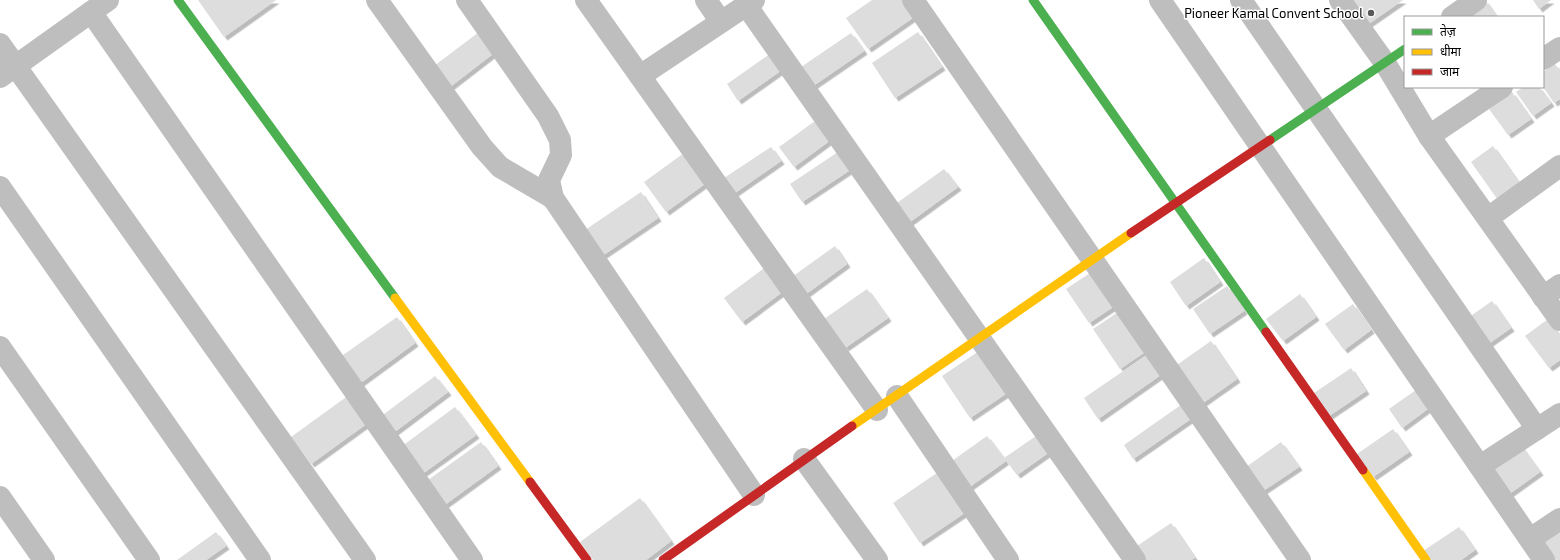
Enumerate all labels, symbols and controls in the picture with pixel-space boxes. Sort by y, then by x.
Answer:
place label: Pioneer Kamal Convent School [1184,5,1363,21]
marker: Pioneer Kamal Convent School [1366,8,1376,18]
legend [1404,16,1544,88]
text: तेज़ [1440,24,1457,38]
text: धीमा [1440,44,1462,58]
text: जाम [1440,64,1460,78]

